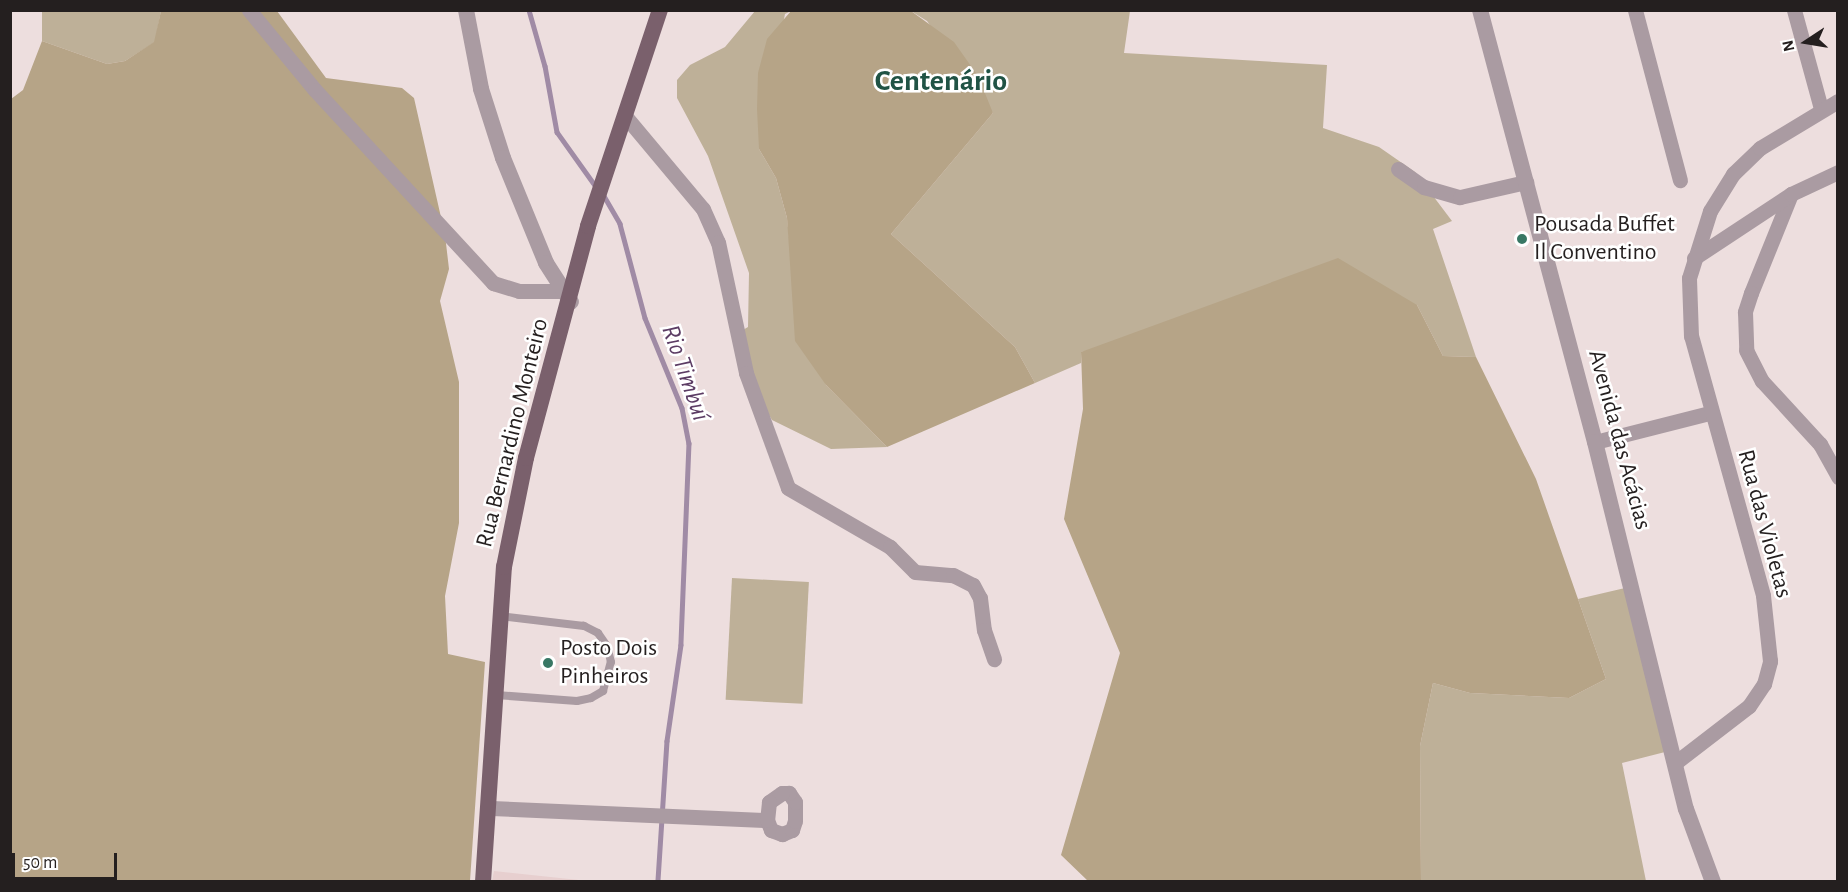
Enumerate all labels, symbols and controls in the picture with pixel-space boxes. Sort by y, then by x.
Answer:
north arrow [1776,12,1836,72]
text: N [1779,39,1797,53]
district label: Centenário [875,63,1007,99]
place label: Pousada Buffet Il Conventino [1534,211,1675,267]
marker: Pousada Buffet Il Conventino [1515,232,1529,246]
street label: Rua Bernardino Monteiro [471,316,555,550]
water label: Rio Timbuí [654,321,716,425]
street label: Avenida das Acácias [1581,347,1657,533]
street label: Rua das Violetas [1730,447,1798,601]
place label: Posto Dois Pinheiros [560,635,657,691]
marker: Posto Dois Pinheiros [541,656,555,670]
scale bar [15,841,120,879]
text: 50 m [23,854,57,872]

